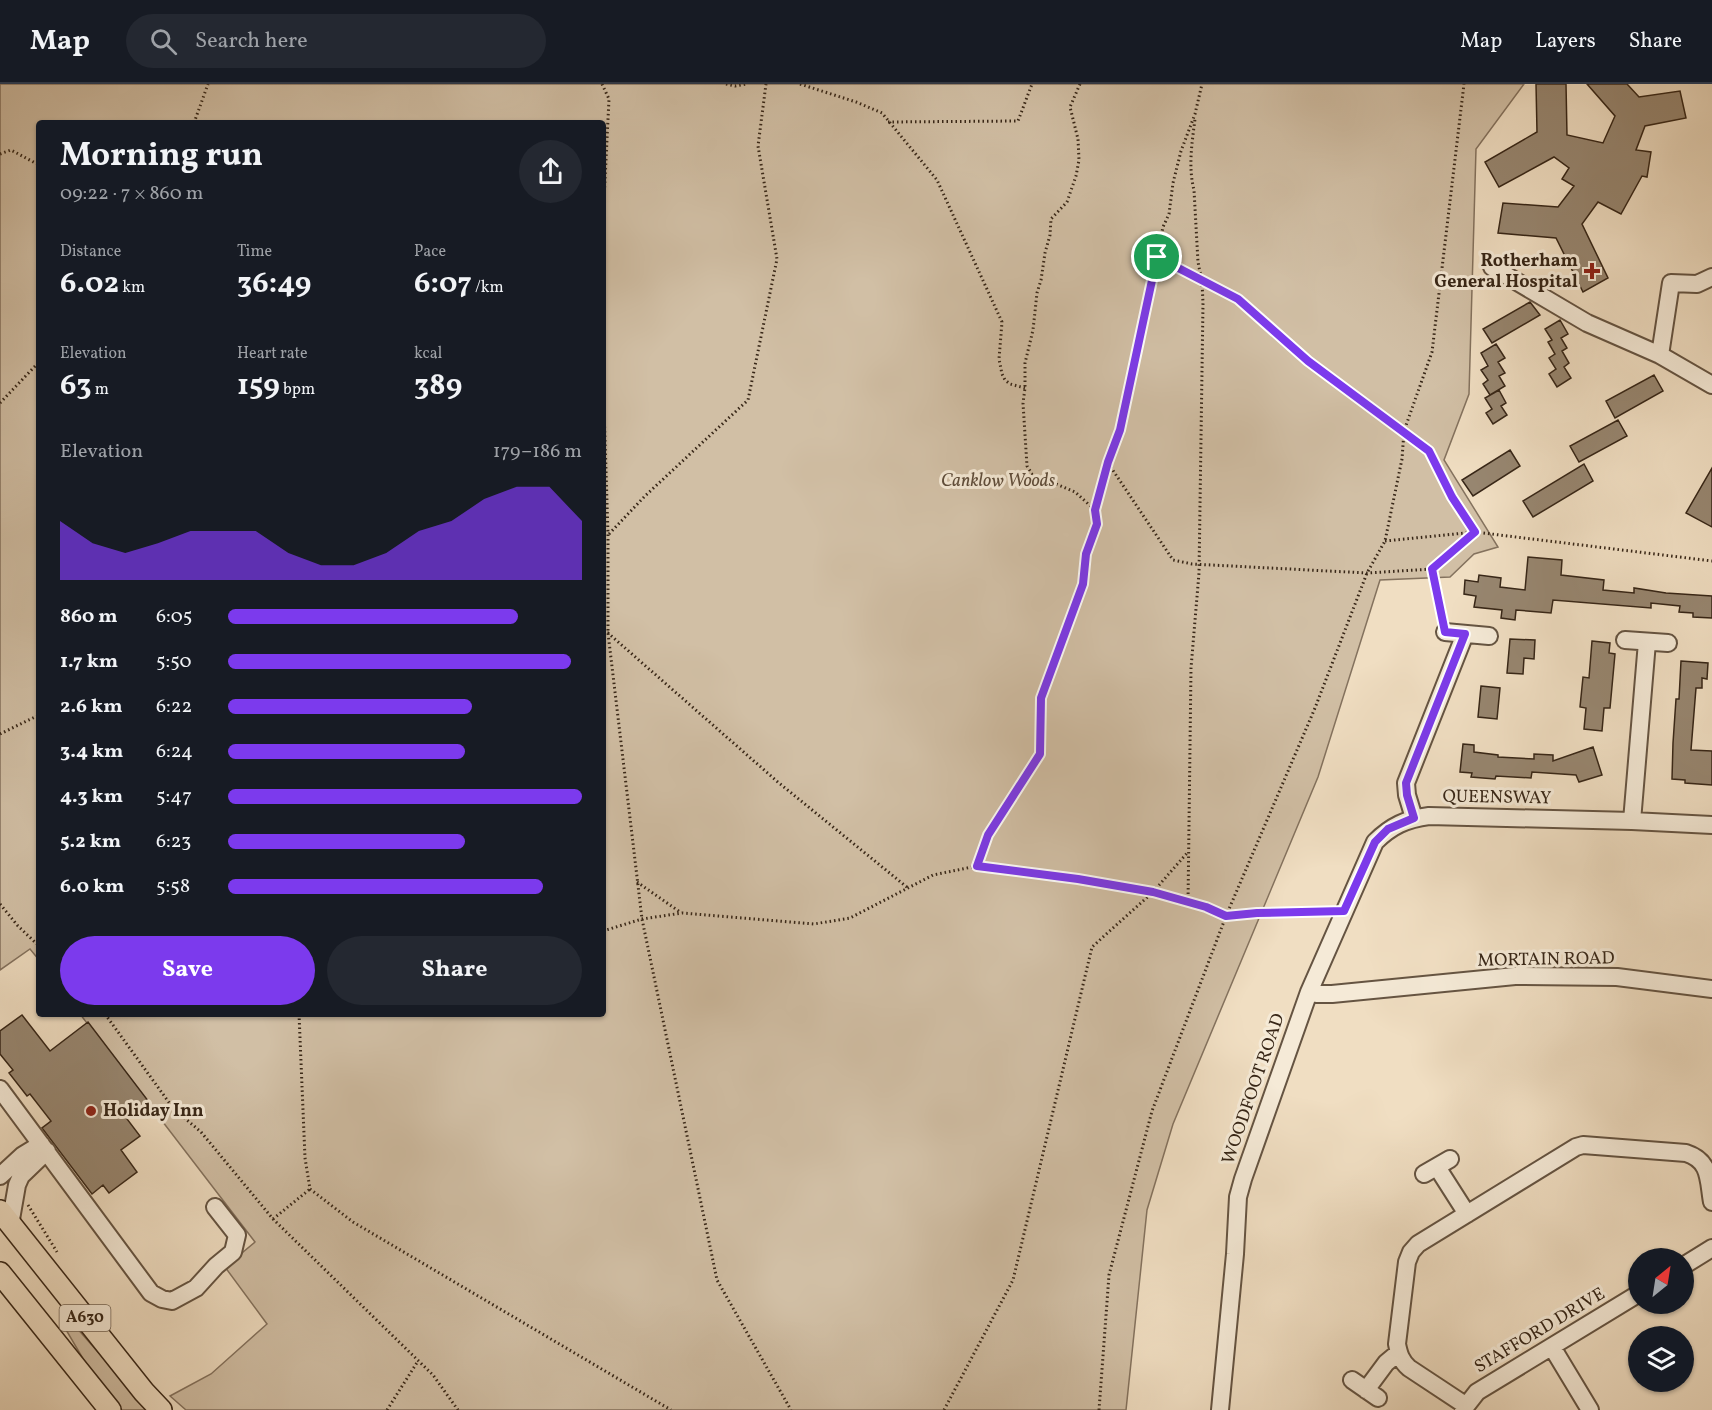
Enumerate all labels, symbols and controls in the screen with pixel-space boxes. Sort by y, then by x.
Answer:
search box [126,14,546,68]
text: Map [30,22,90,61]
icon: search [147,25,180,58]
text: Search here [195,26,308,57]
text: Map [1460,27,1502,56]
text: Layers [1535,27,1596,56]
text: Share [1629,27,1682,56]
text: Morning run [60,134,263,180]
button: share [519,140,582,203]
text: 09:22 · 7 × 860 m [60,180,203,208]
pin [1131,231,1182,282]
icon: arrive [1140,240,1173,273]
text: Distance [60,241,121,263]
text: Time [237,241,272,263]
text: Pace [414,241,446,263]
place label: Rotherham General Hospital [1434,249,1578,295]
marker: Rotherham General Hospital [1583,262,1601,280]
text: 6.02 [60,263,119,305]
text: 36:49 [237,263,311,305]
text: 6:07 [414,263,472,305]
text: km [119,277,145,299]
text: /km [472,277,504,299]
text: Elevation [60,343,127,365]
text: Heart rate [237,343,308,365]
text: kcal [414,343,442,365]
text: 63 [60,365,92,407]
text: 159 [237,365,280,407]
text: 389 [414,365,462,407]
text: m [92,379,109,401]
text: bpm [280,379,315,401]
text: Elevation [60,438,143,466]
text: 179–186 m [493,438,582,466]
park label: Canklow Woods [941,469,1055,494]
text: 860 m [60,603,118,631]
text: 6:05 [156,603,192,631]
text: 1.7 km [60,648,118,676]
text: 5:50 [156,648,192,676]
text: 2.6 km [60,693,123,721]
text: 6:22 [156,693,192,721]
text: 3.4 km [60,738,123,766]
text: 6:24 [156,738,193,766]
text: 4.3 km [60,783,123,811]
text: 5:47 [156,783,192,811]
street label: QUEENSWAY [1442,785,1552,811]
text: 5.2 km [60,828,121,856]
text: 6:23 [156,828,191,856]
text: 6.0 km [60,873,124,901]
text: 5:58 [156,873,190,901]
button: Save [60,936,315,1005]
button: Share [327,936,582,1005]
street label: MORTAIN ROAD [1477,946,1615,974]
street label: WOODFOOT ROAD [1216,1010,1292,1168]
place label: Holiday Inn [103,1099,204,1124]
marker: Holiday Inn [84,1104,98,1118]
north arrow [1628,1248,1694,1314]
map controls [1628,1248,1694,1392]
street label: STAFFORD DRIVE [1470,1282,1610,1380]
road number: A630 [60,1305,110,1331]
button: layers [1628,1326,1694,1392]

